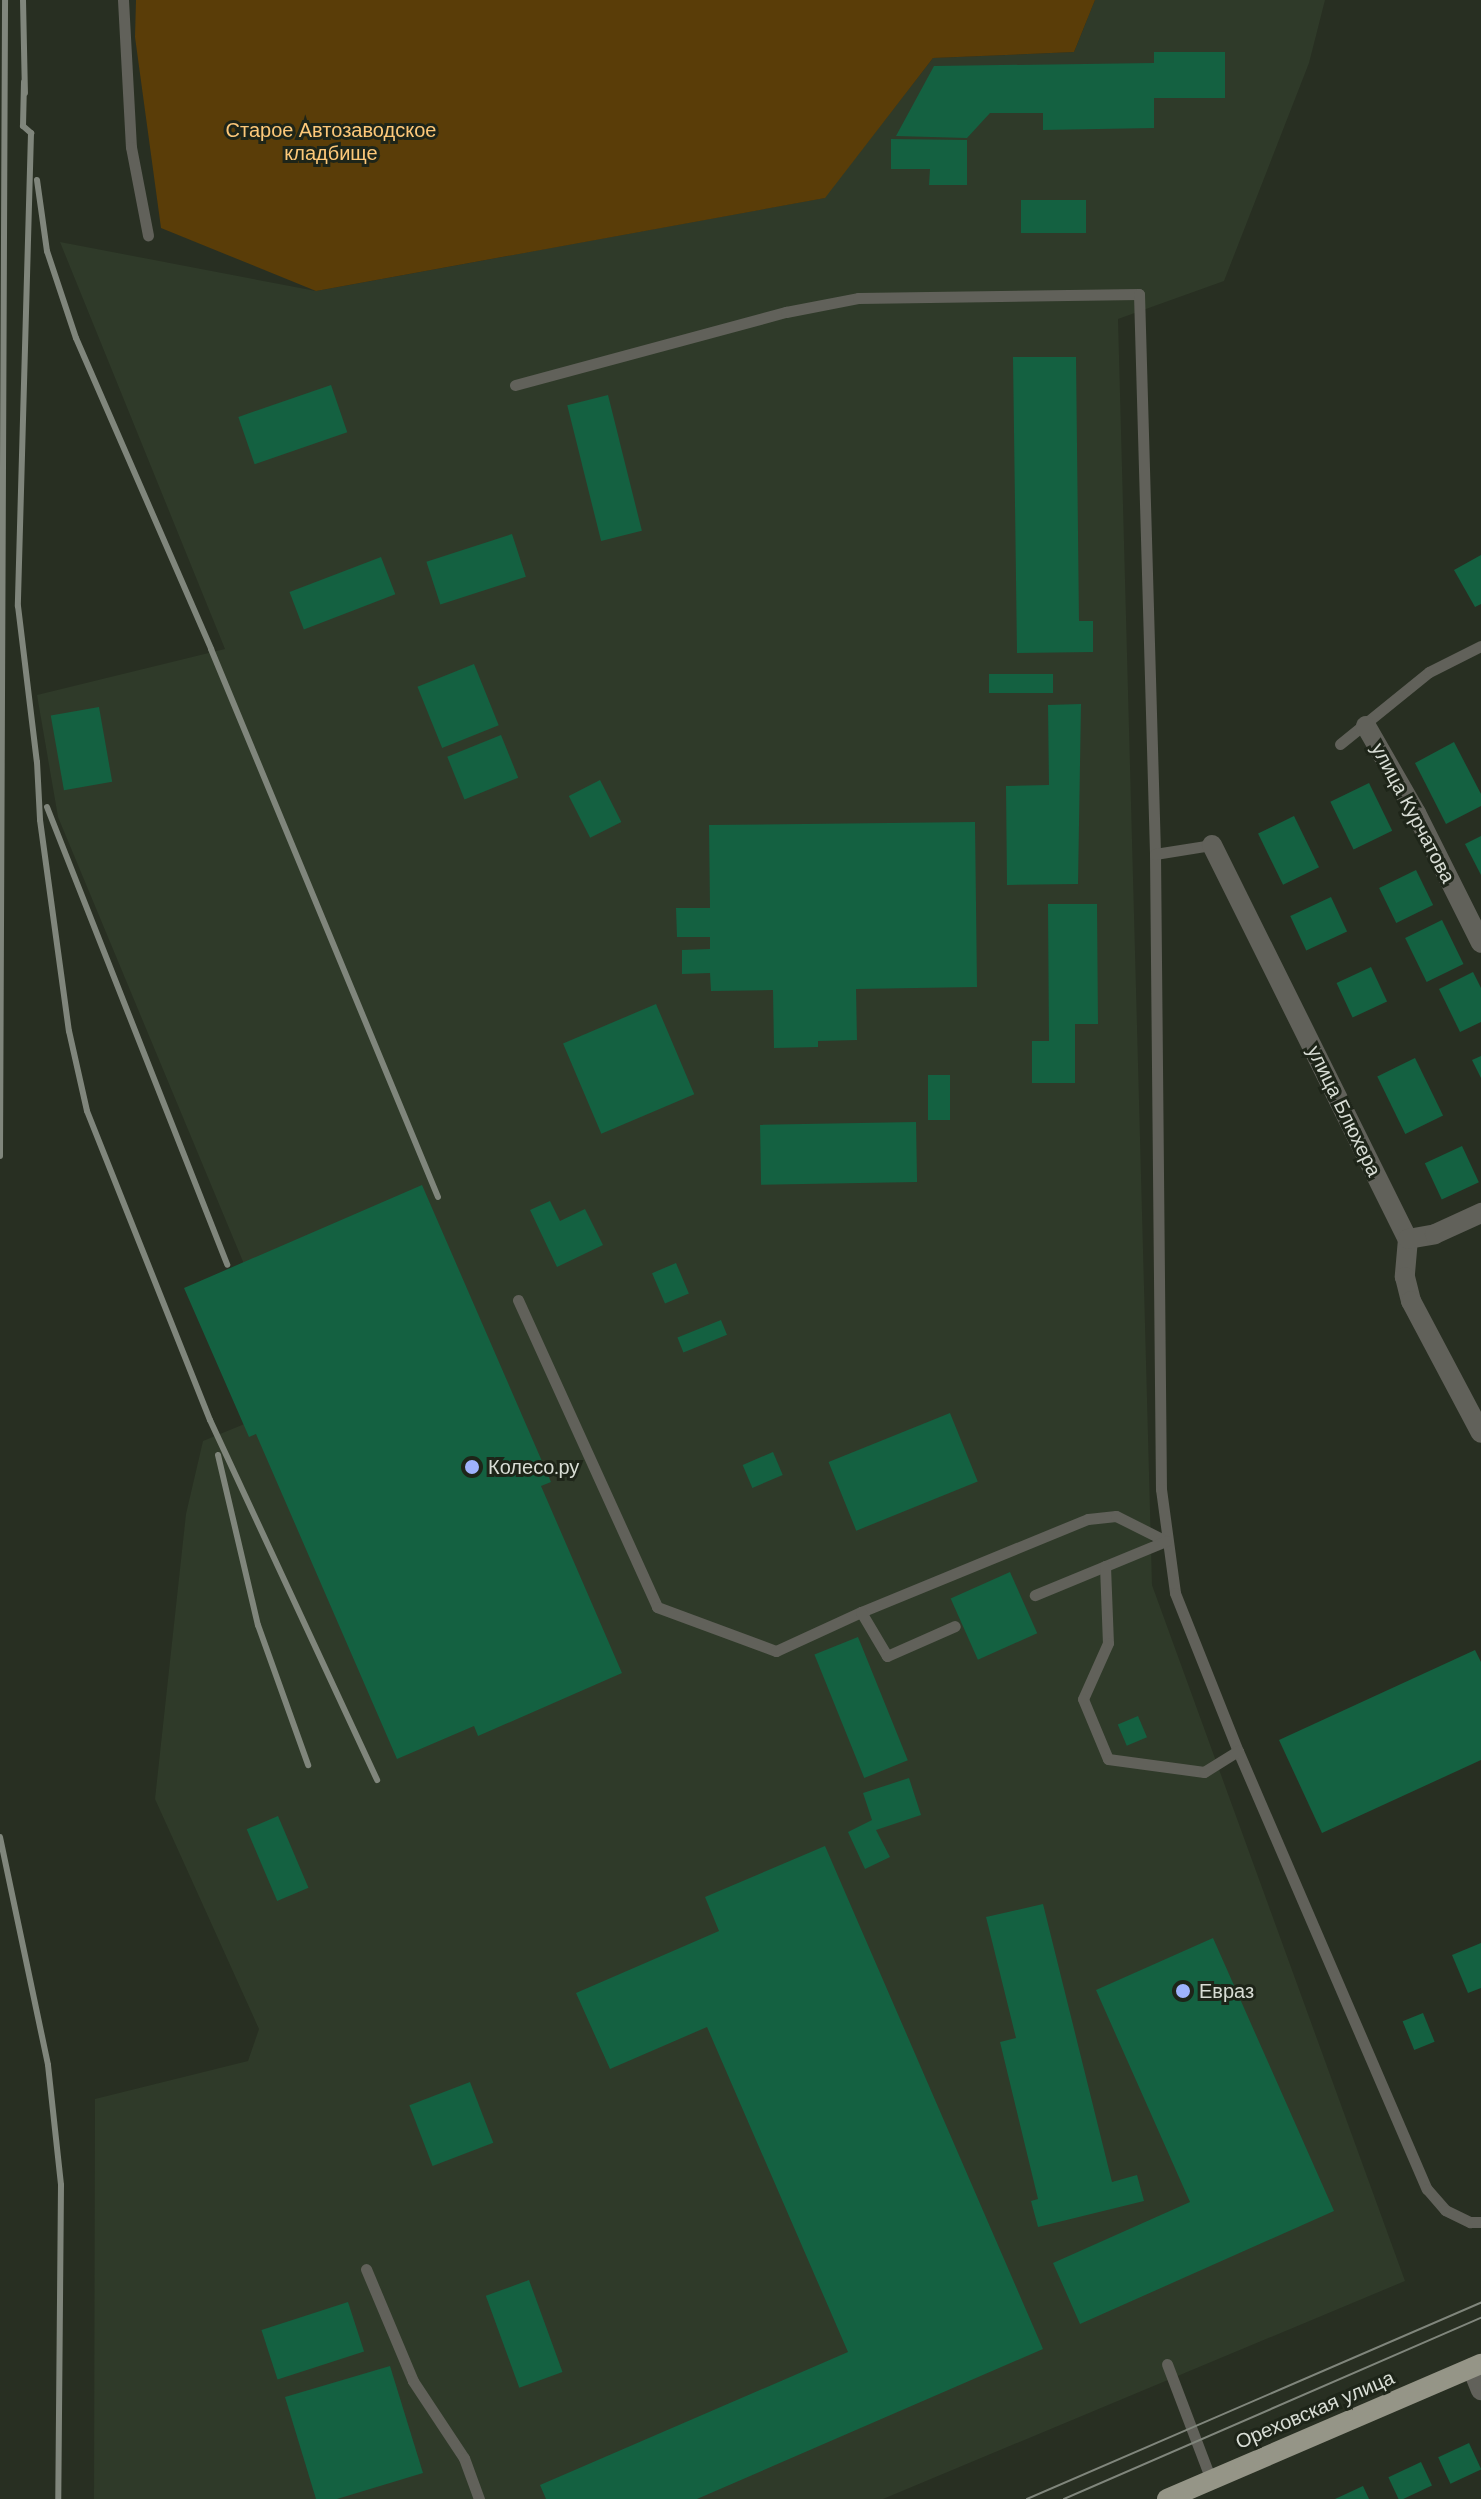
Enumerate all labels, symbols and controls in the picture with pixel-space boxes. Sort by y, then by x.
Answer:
park label: Старое Автозаводское кладбище [226,119,436,166]
street label: улица Курчатова [1366,739,1460,887]
street label: улица Блюхера [1302,1042,1386,1180]
place label: Колесо.ру [488,1455,579,1479]
marker: Колесо.ру [463,1458,481,1476]
place label: Евраз [1199,1979,1254,2003]
marker: Евраз [1174,1982,1192,2000]
street label: Ореховская улица [1232,2366,1398,2454]

